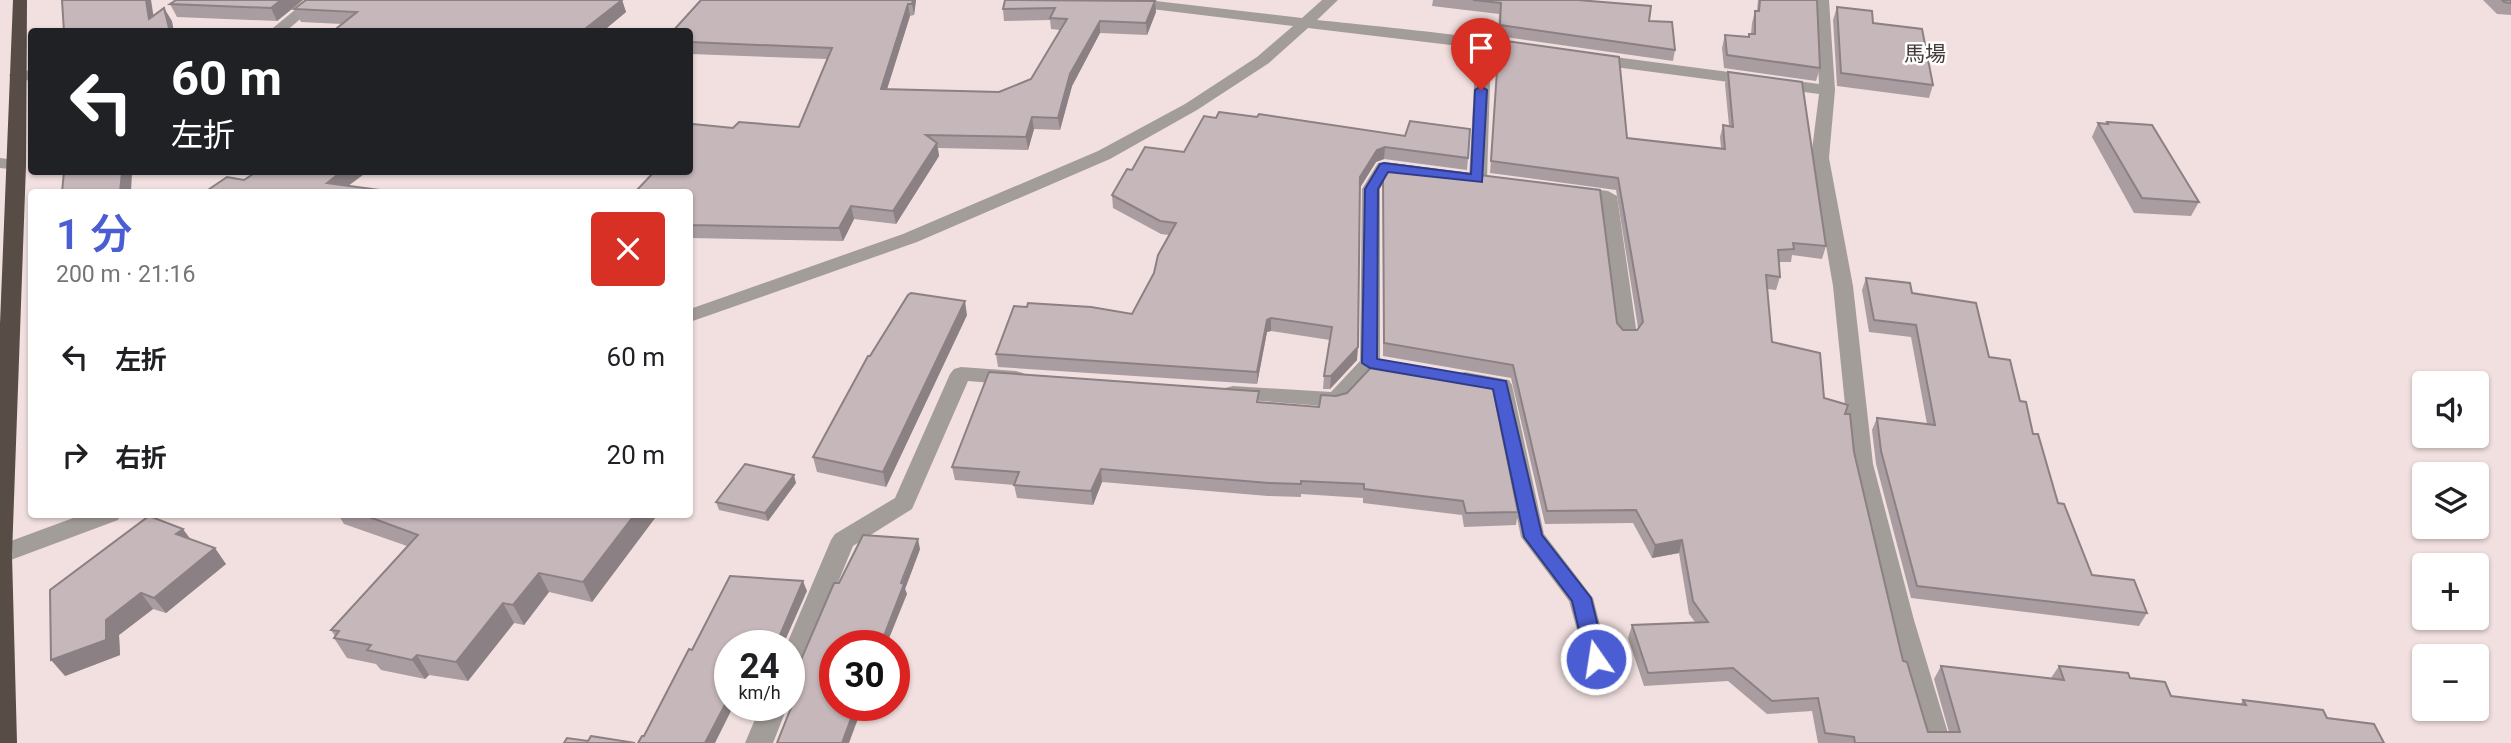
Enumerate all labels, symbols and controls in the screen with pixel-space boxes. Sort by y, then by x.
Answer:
pin [1451,18,1511,90]
icon: arrive [1462,29,1500,67]
district label: 馬場 [1904,42,1946,66]
text: 60 m [171,50,282,107]
icon: left [56,56,147,147]
text: 左折 [171,116,235,154]
text: 1 分 [56,210,132,259]
button: close [591,212,665,286]
text: 200 m · 21:16 [56,261,195,288]
icon: left [56,338,94,376]
text: 60 m [607,342,665,372]
text: 左折 [115,345,167,375]
map controls [2412,371,2489,721]
button: sound [2412,371,2489,448]
icon: right [56,436,94,474]
text: 20 m [607,440,665,470]
text: 右折 [115,443,167,473]
button: layers [2412,462,2489,539]
button: + [2412,553,2489,630]
position arrow [1559,622,1633,696]
speed limit sign: 30 [819,630,910,721]
button: − [2412,644,2489,721]
text: 24 [739,646,780,687]
text: km/h [738,682,781,703]

